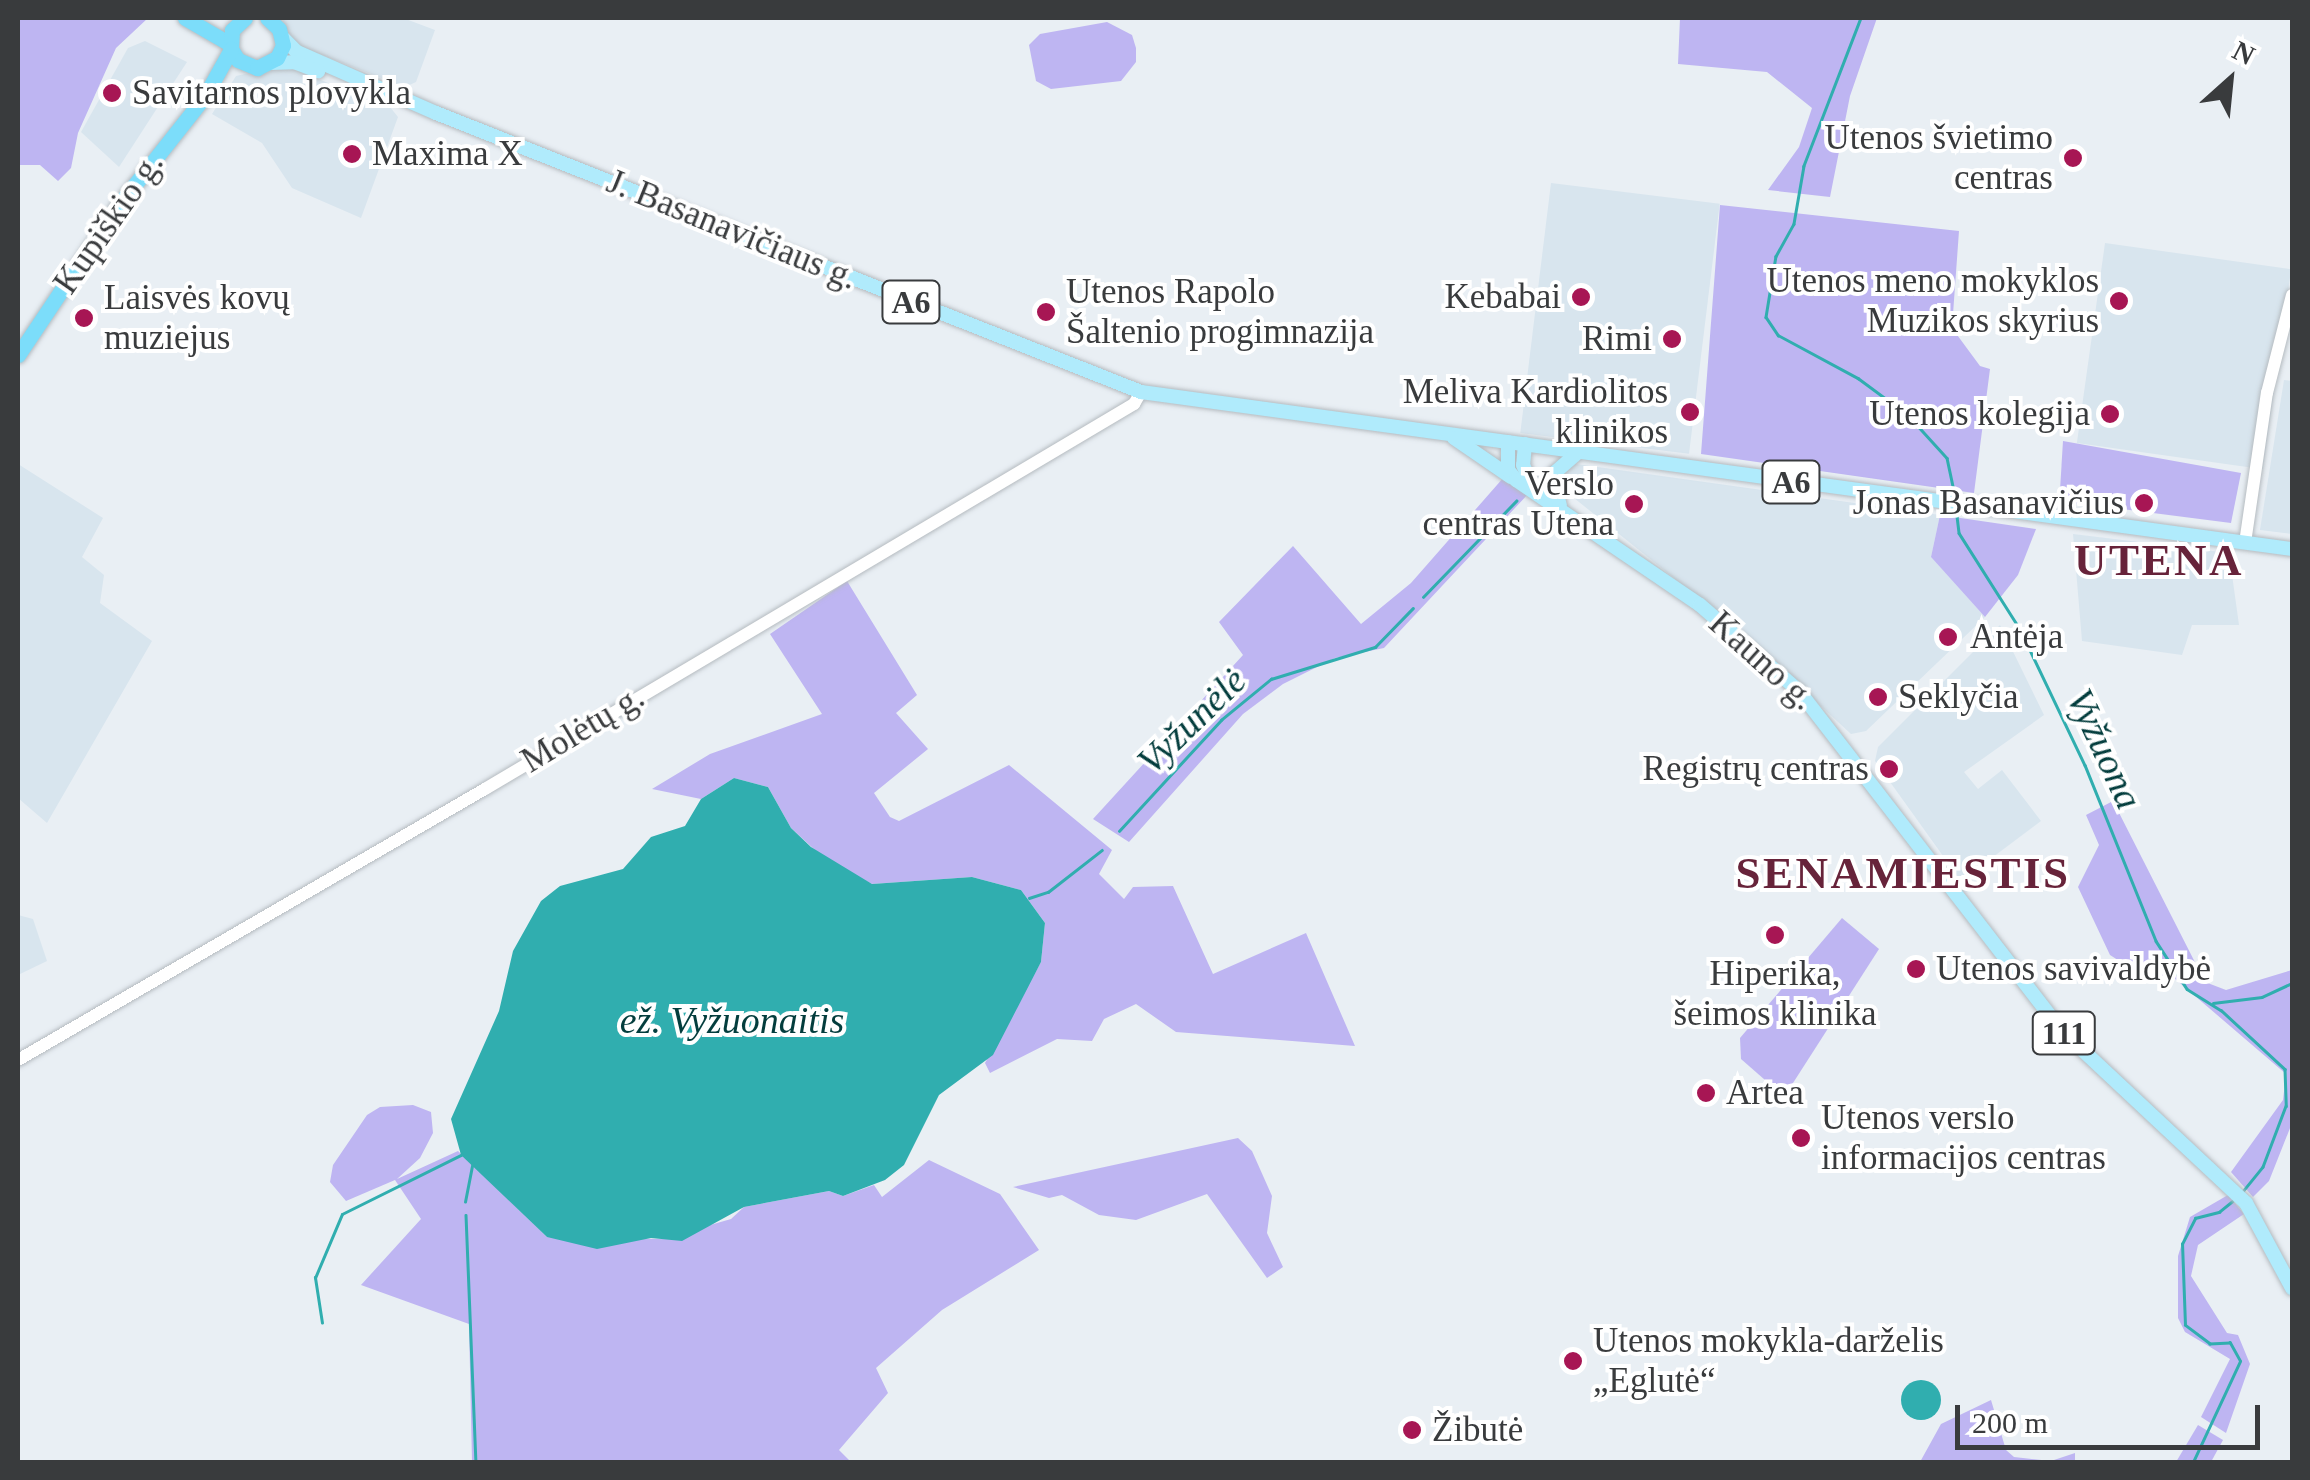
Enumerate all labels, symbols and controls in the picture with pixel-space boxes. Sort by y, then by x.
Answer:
north arrow [2180,30,2280,130]
text: N [2228,34,2260,71]
place label: Savitarnos plovykla [132,72,411,114]
marker: Savitarnos plovykla [101,82,123,104]
place label: Utenos švietimo centras [1825,117,2053,199]
place label: Maxima X [372,133,523,175]
marker: Maxima X [341,143,363,165]
street label: Kupiškio g. [45,144,173,302]
marker: Utenos švietimo centras [2062,147,2084,169]
street label: J. Basanavičiaus g. [601,161,863,299]
place label: Utenos meno mokyklos Muzikos skyrius [1767,260,2099,342]
place label: Utenos Rapolo Šaltenio progimnazija [1066,271,1374,353]
road number: A6 [881,275,941,329]
place label: Kebabai [1444,276,1561,318]
place label: Laisvės kovų muziejus [104,277,290,359]
marker: Kebabai [1570,286,1592,308]
marker: Utenos meno mokyklos Muzikos skyrius [2108,290,2130,312]
marker: Utenos Rapolo Šaltenio progimnazija [1035,301,1057,323]
marker: Laisvės kovų muziejus [73,307,95,329]
place label: Rimi [1582,318,1652,360]
marker: Rimi [1661,328,1683,350]
place label: Meliva Kardiolitos klinikos [1403,371,1668,453]
place label: Utenos kolegija [1869,393,2090,435]
marker: Meliva Kardiolitos klinikos [1677,399,1703,425]
marker: Utenos kolegija [2099,403,2121,425]
road number: A6 [1761,455,1821,509]
place label: Verslo centras Utena [1423,463,1614,545]
place label: Jonas Basanavičius [1853,482,2124,524]
marker: Jonas Basanavičius [2133,492,2155,514]
marker: Verslo centras Utena [1623,493,1645,515]
district label: UTENA [2074,534,2244,588]
street label: Kauno g. [1700,602,1824,720]
place label: Antėja [1970,616,2063,658]
marker: Antėja [1935,624,1961,650]
water label: Vyžunėlė [1128,658,1256,784]
street label: Molėtų g. [514,676,652,782]
place label: Seklyčia [1898,676,2019,718]
water label: Vyžuona [2056,682,2152,816]
marker: Seklyčia [1867,686,1889,708]
place label: Registrų centras [1643,748,1869,790]
marker: Registrų centras [1878,758,1900,780]
district label: SENAMIESTIS [1735,847,2071,901]
marker: Hiperika, šeimos klinika [1762,922,1788,948]
place label: Utenos savivaldybė [1936,948,2211,990]
place label: Hiperika, šeimos klinika [1673,953,1877,1035]
marker: Utenos savivaldybė [1905,958,1927,980]
water label: ež. Vyžuonaitis [620,998,844,1044]
road number: 111 [2032,1006,2096,1060]
place label: Artea [1726,1072,1804,1114]
marker: Artea [1695,1082,1717,1104]
place label: Utenos verslo informacijos centras [1821,1097,2106,1179]
marker: Utenos verslo informacijos centras [1790,1127,1812,1149]
place label: Utenos mokykla-darželis „Eglutė“ [1593,1320,1944,1402]
marker: Utenos mokykla-darželis „Eglutė“ [1562,1350,1584,1372]
scale bar [1960,1385,2265,1447]
text: 200 m [1972,1406,2048,1439]
place label: Žibutė [1432,1409,1523,1451]
marker: Žibutė [1401,1419,1423,1441]

